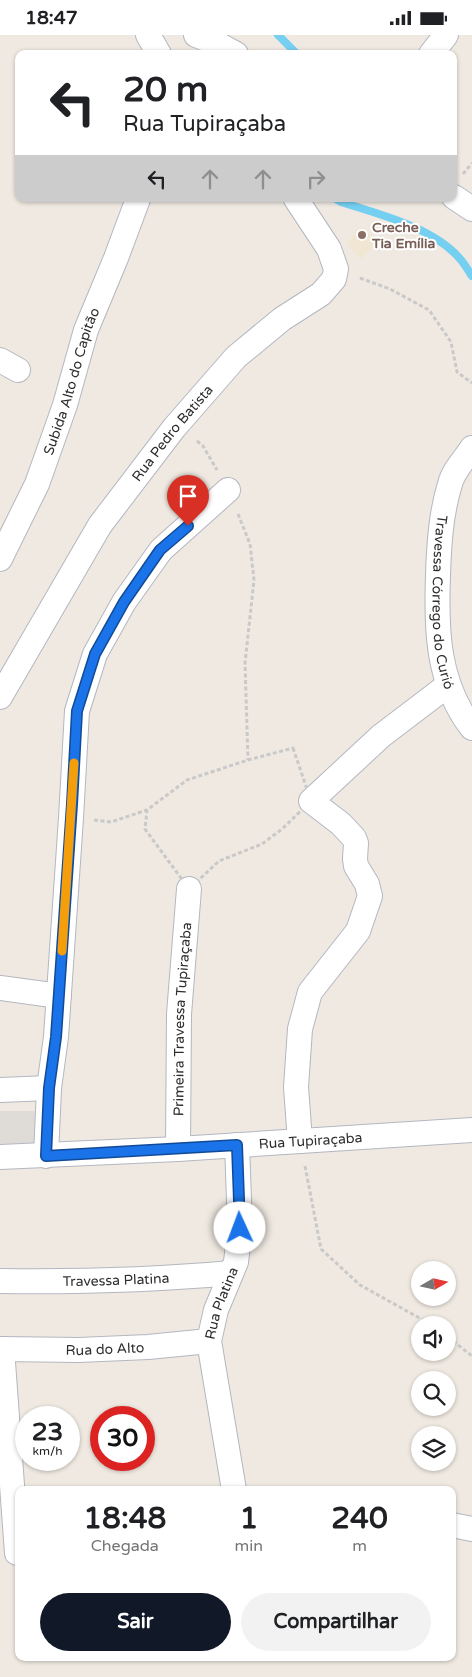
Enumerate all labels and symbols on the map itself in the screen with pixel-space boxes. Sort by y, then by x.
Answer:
place label: Creche Tia Emília [371,219,436,252]
marker: Creche Tia Emília [356,229,368,241]
street label: Subida Alto do Capitão [40,305,103,457]
street label: Rua Pedro Batista [128,381,216,485]
pin [167,475,209,526]
street label: Travessa Córrego do Curió [429,514,458,691]
street label: Primeira Travessa Tupiraçaba [170,921,195,1116]
street label: Rua Tupiraçaba [258,1129,363,1152]
position arrow [213,1201,265,1253]
north arrow [411,1261,456,1306]
street label: Rua Platina [201,1264,242,1341]
street label: Travessa Platina [62,1269,170,1290]
street label: Rua do Alto [66,1339,145,1359]
speed limit sign: 30 [90,1406,155,1471]

